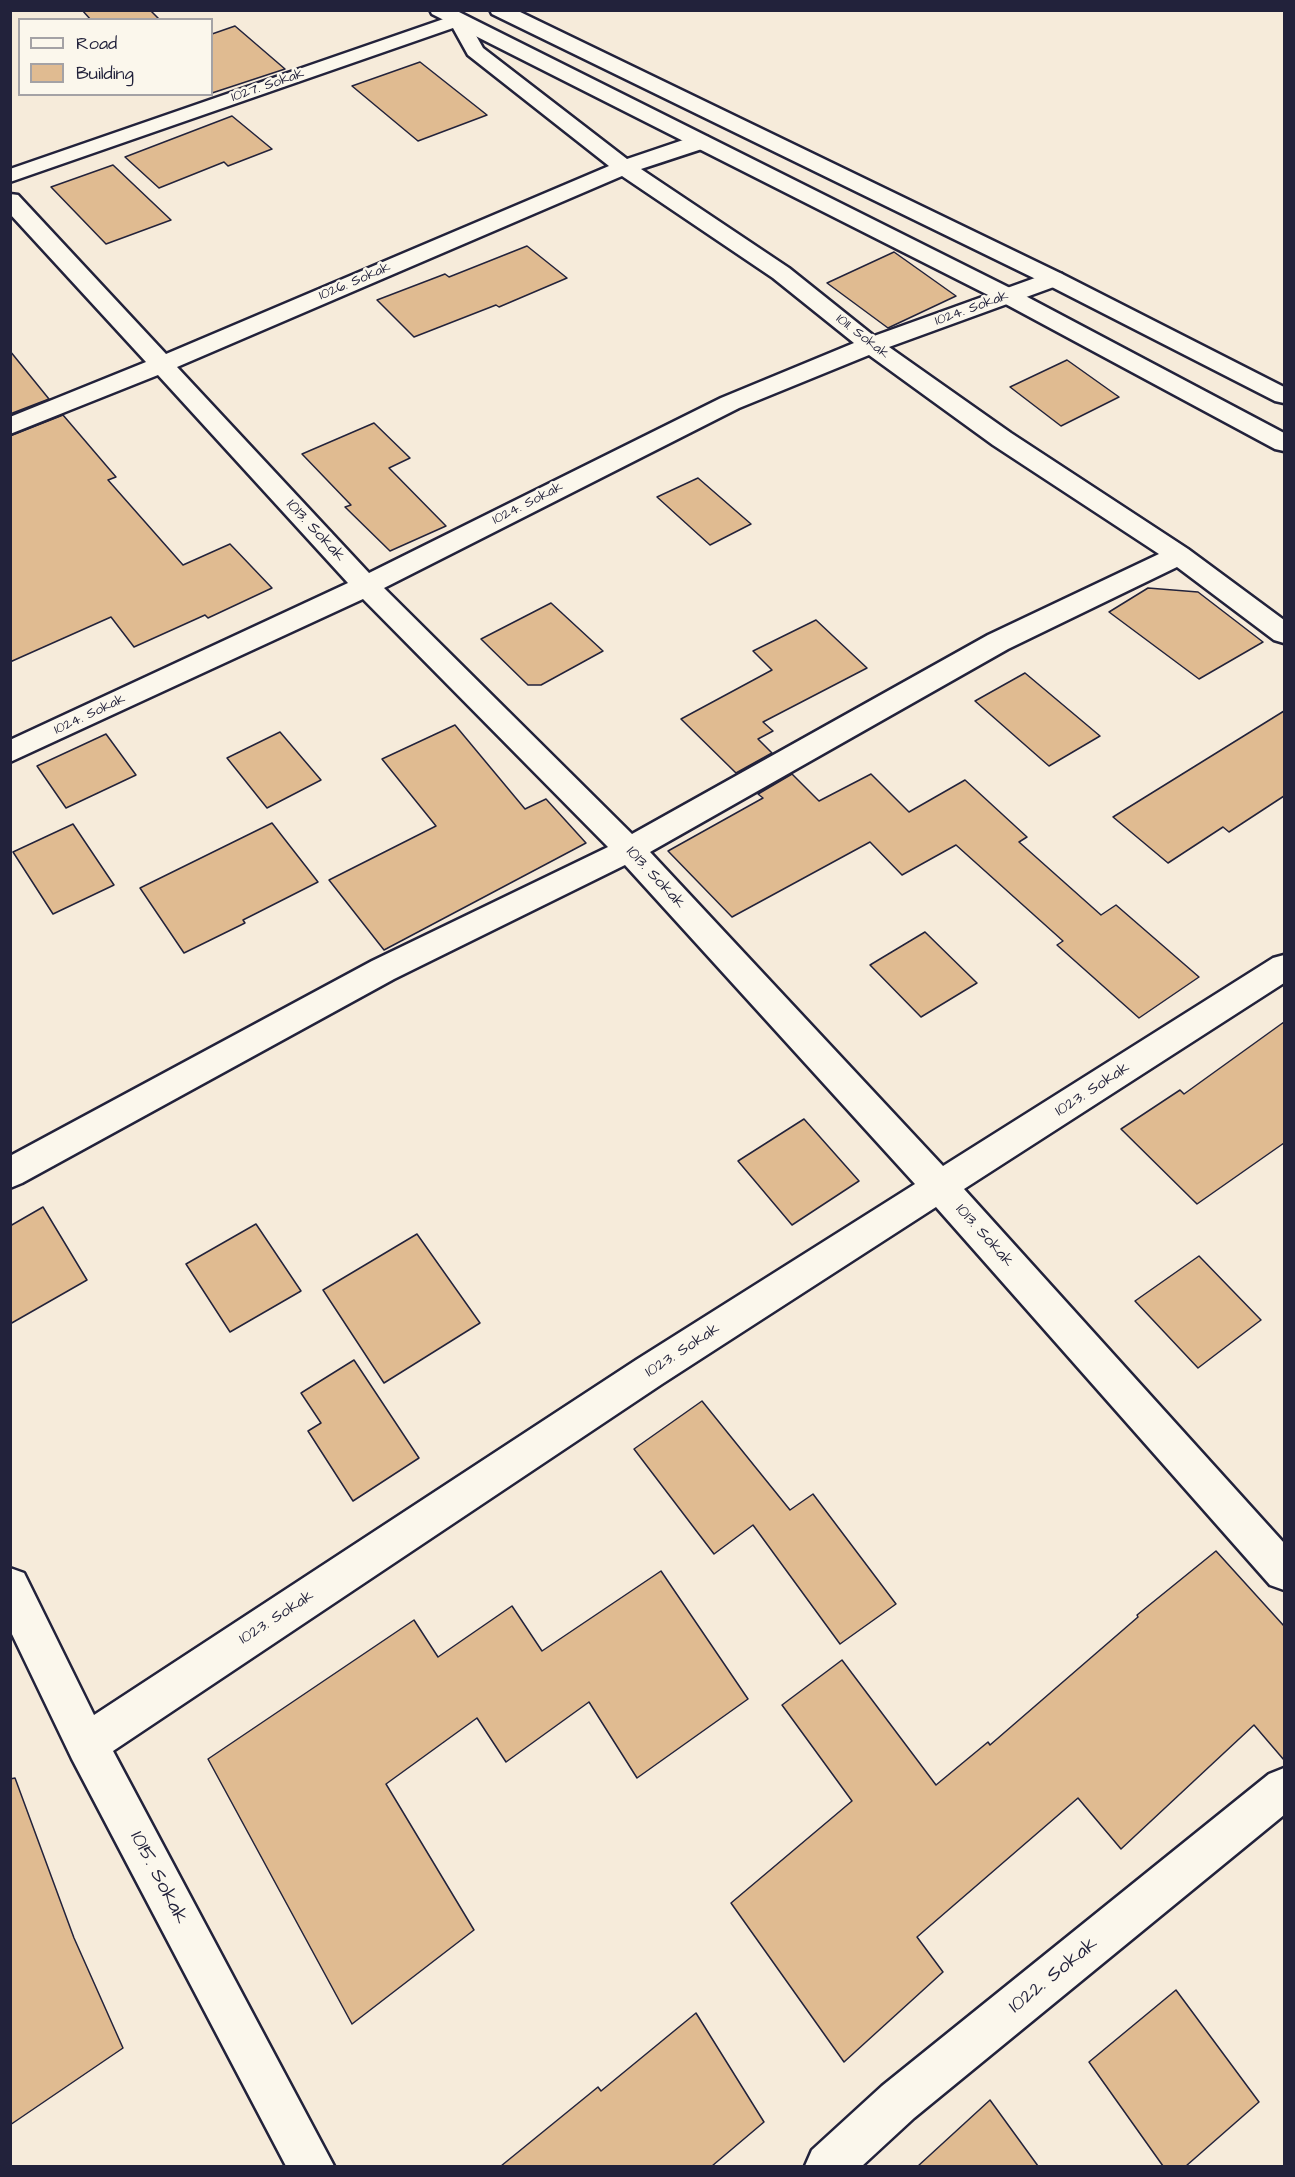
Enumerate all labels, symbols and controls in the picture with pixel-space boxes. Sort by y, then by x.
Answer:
legend [18,18,213,96]
text: Road [76,31,117,56]
text: Building [76,61,134,86]
street label: 1027. Sokak [229,66,307,106]
street label: 1026. Sokak [317,259,393,305]
street label: 1024. Sokak [933,288,1011,330]
street label: 1011. Sokak [832,311,892,363]
street label: 1024. Sokak [490,479,566,529]
street label: 1013. Sokak [281,496,349,566]
street label: 1024. Sokak [52,691,128,739]
street label: 1013. Sokak [621,843,689,913]
street label: 1023. Sokak [1052,1059,1134,1121]
street label: 1013. Sokak [951,1201,1017,1271]
street label: 1023. Sokak [642,1320,724,1382]
street label: 1023. Sokak [236,1587,318,1649]
street label: 1015. Sokak [124,1828,192,1928]
street label: 1022. Sokak [1005,1933,1103,2019]

